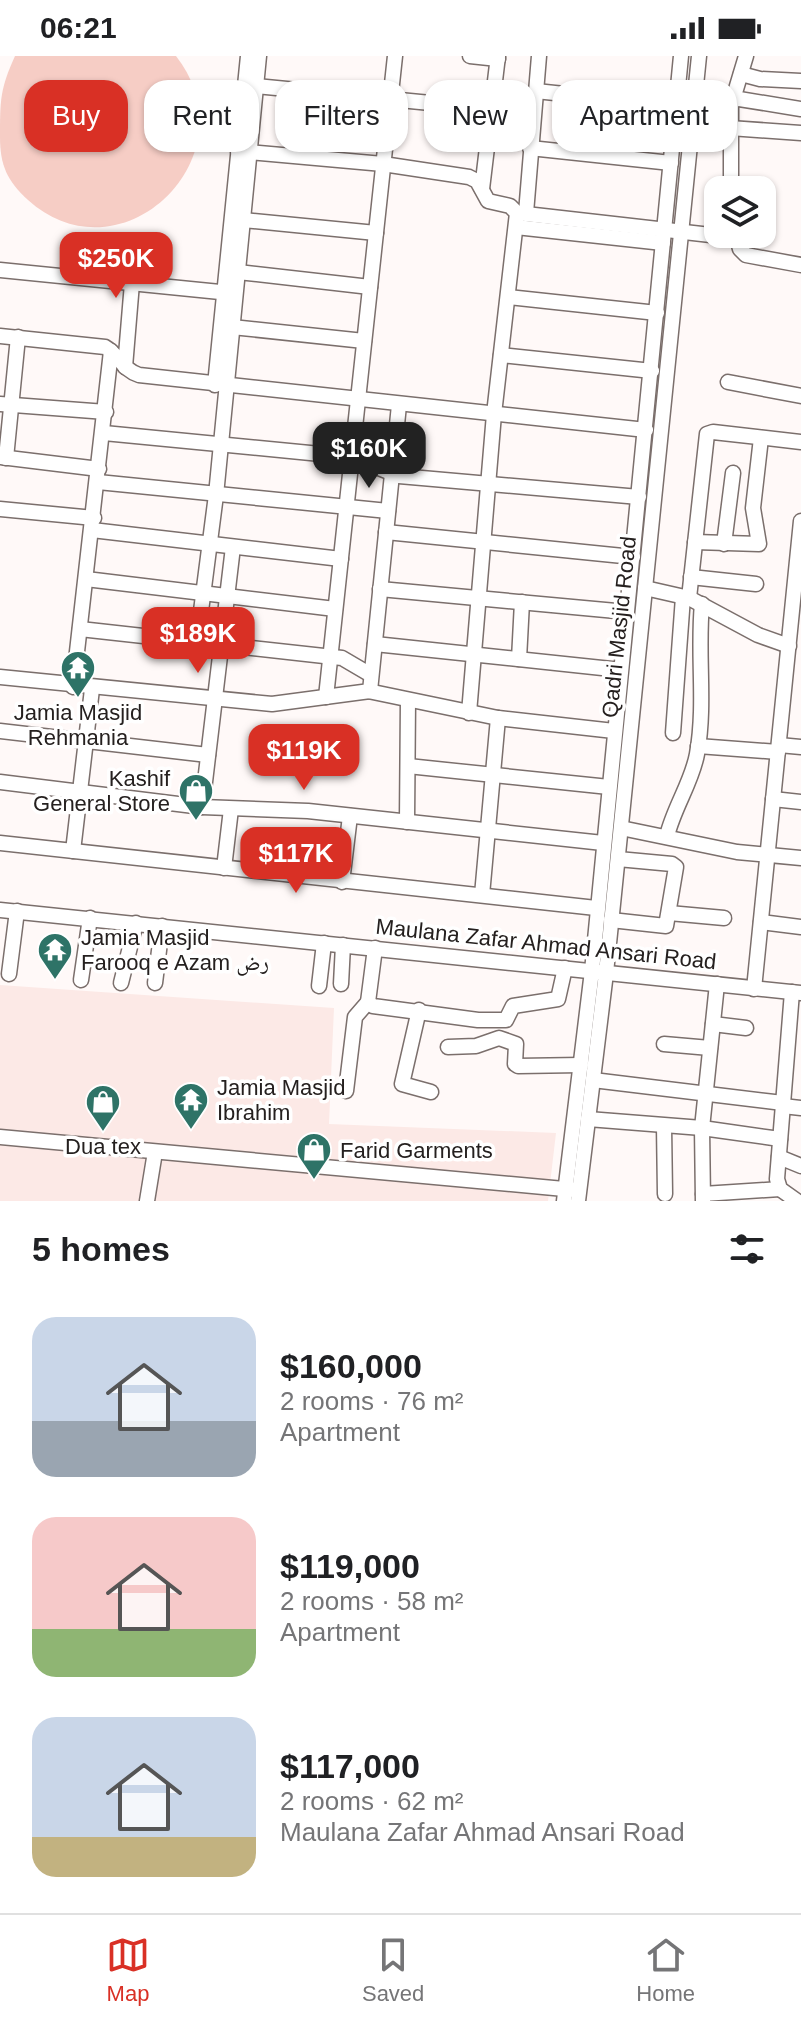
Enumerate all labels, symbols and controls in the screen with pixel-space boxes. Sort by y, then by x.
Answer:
text: 06:21 [40,11,117,44]
chip: Buy [24,80,128,152]
chip: Rent [144,80,259,152]
chip: Filters [275,80,408,152]
chip: New [424,80,536,152]
chip: Apartment [552,80,737,152]
map controls [704,176,776,248]
button: layers [704,176,776,248]
pin: $250K [60,232,172,300]
text: $250K [78,243,154,273]
pin: $160K [313,422,425,490]
text: $160K [331,433,407,463]
street label: Qadri Masjid Road [597,535,641,719]
pin: $189K [142,607,254,675]
text: $189K [160,618,236,648]
temple icon: Jamia Masjid Rehmania [59,649,97,699]
place label: Jamia Masjid Rehmania [14,700,142,750]
pin: $119K [248,724,360,792]
text: $119K [266,735,342,765]
place label: Kashif General Store [33,766,171,816]
shop icon: Kashif General Store [177,772,215,822]
pin: $117K [240,827,352,895]
text: $117K [258,838,334,868]
street label: Maulana Zafar Ahmad Ansari Road [374,914,718,974]
place label: Jamia Masjid Farooq e Azam رض [81,925,269,976]
temple icon: Jamia Masjid Farooq e Azam رض [36,931,74,981]
place label: Jamia Masjid Ibrahim [217,1075,345,1125]
temple icon: Jamia Masjid Ibrahim [172,1081,210,1131]
shop icon: Dua tex [84,1083,122,1133]
shop icon: Farid Garments [295,1131,333,1181]
place label: Dua tex [65,1134,141,1159]
place label: Farid Garments [340,1138,493,1163]
icon: filters [725,1227,769,1271]
text: 5 homes [32,1230,170,1268]
text: $160,000 [280,1347,422,1385]
icon: home [96,1349,192,1445]
text: 2 rooms · 76 m² [280,1386,464,1416]
text: Apartment [280,1417,400,1447]
text: $119,000 [280,1547,420,1585]
icon: home [96,1549,192,1645]
text: 2 rooms · 58 m² [280,1586,464,1616]
text: Apartment [280,1617,400,1647]
text: $117,000 [280,1747,420,1785]
icon: home [96,1749,192,1845]
text: 2 rooms · 62 m² [280,1786,464,1816]
text: Maulana Zafar Ahmad Ansari Road [280,1817,685,1847]
tab: Map [106,1933,150,2007]
tab: Saved [362,1933,424,2007]
tab: Home [636,1933,695,2007]

